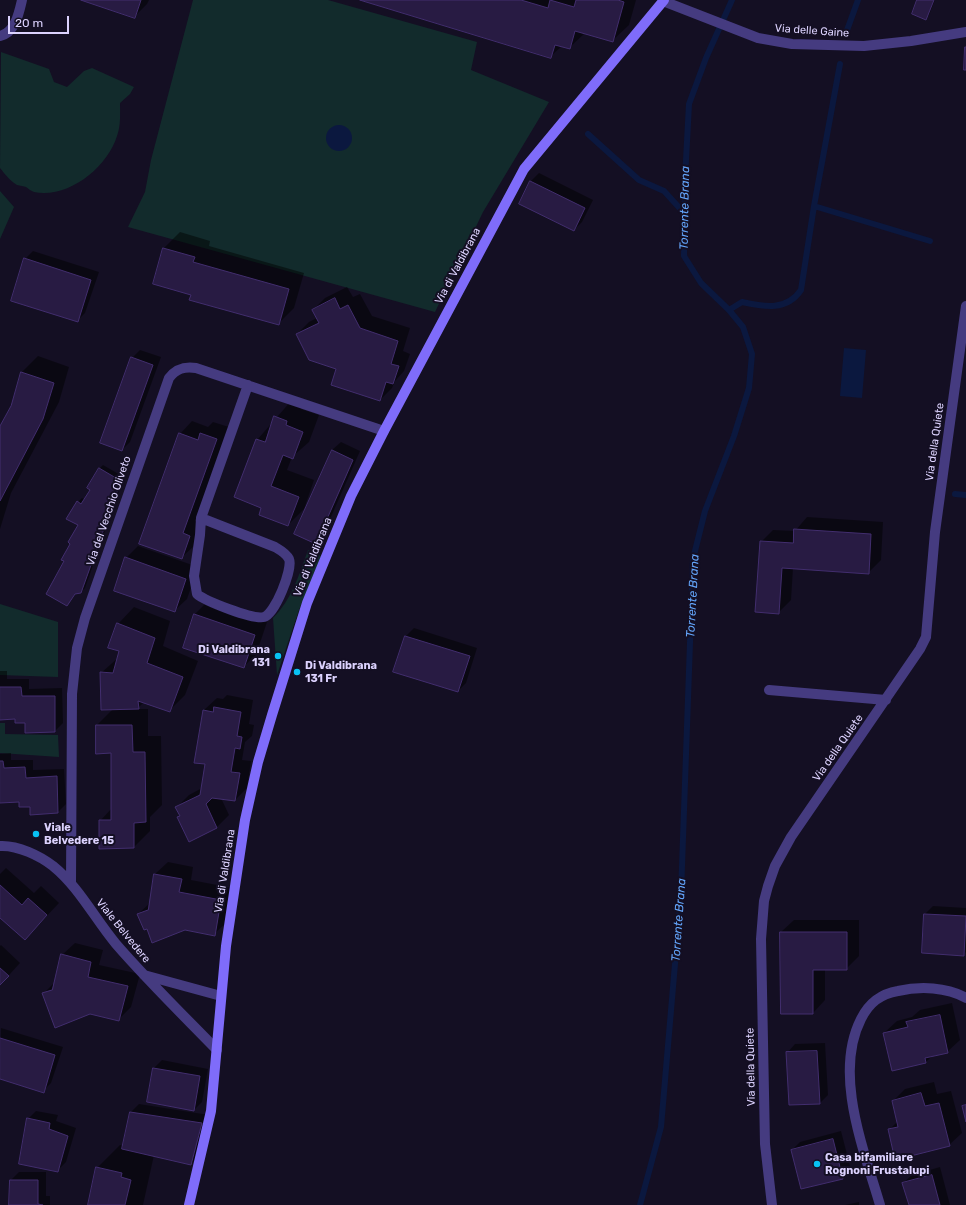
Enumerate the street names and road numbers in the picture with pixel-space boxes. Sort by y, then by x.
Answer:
street label: Via delle Gaine [774,22,850,40]
street label: Via di Valdibrana [432,226,484,306]
street label: Via della Quiete [923,402,947,482]
street label: Via del Vecchio Oliveto [84,454,134,568]
street label: Via di Valdibrana [291,515,335,599]
street label: Via della Quiete [810,712,866,784]
street label: Via di Valdibrana [212,828,238,914]
street label: Viale Belvedere [93,896,153,966]
street label: Via della Quiete [744,1028,758,1106]

